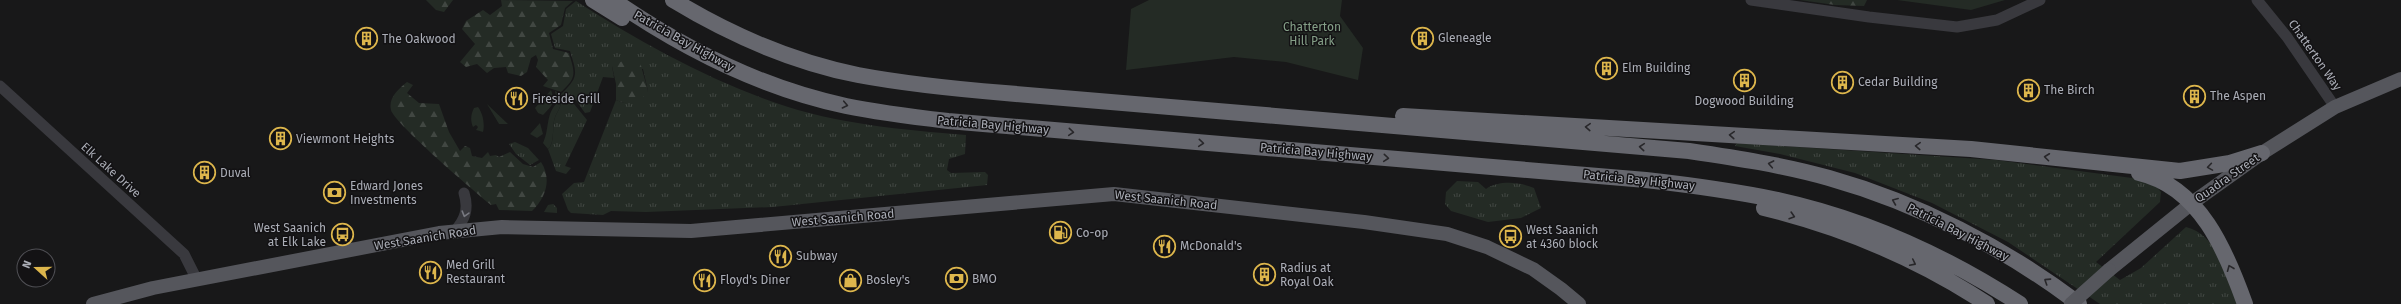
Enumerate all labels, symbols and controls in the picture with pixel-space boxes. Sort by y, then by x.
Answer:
street label: Patricia Bay Highway [632,8,737,74]
street label: Chatterton Way [2285,17,2345,93]
park label: Chatterton Hill Park [1283,20,1341,48]
building icon: Gleneagle [1410,25,1436,51]
building icon: The Oakwood [354,26,380,52]
place label: Gleneagle [1438,31,1492,45]
place label: The Oakwood [382,32,456,46]
building icon: Elm Building [1593,55,1619,81]
place label: Elm Building [1622,61,1691,75]
building icon: Dogwood Building [1731,67,1757,93]
building icon: Cedar Building [1829,69,1855,95]
place label: Cedar Building [1858,75,1938,89]
building icon: The Birch [2016,77,2042,103]
place label: The Birch [2044,83,2095,97]
building icon: The Aspen [2181,83,2207,109]
restaurant icon: Fireside Grill [503,86,529,112]
place label: The Aspen [2210,89,2266,103]
place label: Fireside Grill [532,92,601,106]
place label: Dogwood Building [1695,94,1794,108]
one-way arrow [842,101,848,109]
street label: Patricia Bay Highway [936,113,1050,137]
one-way arrow [1585,122,1591,131]
building icon: Viewmont Heights [268,126,294,152]
one-way arrow [1068,128,1074,137]
one-way arrow [1729,131,1735,140]
place label: Viewmont Heights [296,132,395,146]
one-way arrow [1198,139,1204,148]
street label: Elk Lake Drive [78,140,144,200]
street label: Patricia Bay Highway [1259,140,1373,164]
one-way arrow [1639,142,1645,151]
one-way arrow [1915,142,1921,150]
street label: Quadra Street [2192,150,2262,205]
one-way arrow [2044,153,2050,162]
one-way arrow [1383,154,1389,163]
building icon: Duval [192,160,218,186]
one-way arrow [1768,161,1774,169]
one-way arrow [2207,162,2214,170]
place label: Duval [220,166,251,180]
street label: Patricia Bay Highway [1582,167,1696,193]
place label: Edward Jones Investments [350,179,423,207]
bank icon: Edward Jones Investments [321,180,347,206]
street label: West Saanich Road [1114,188,1218,212]
one-way arrow [1892,198,1899,206]
street label: Patricia Bay Highway [1905,200,2011,264]
street label: West Saanich Road [791,207,895,229]
one-way arrow [461,210,470,217]
one-way arrow [1789,211,1796,220]
fuel station icon: Co-op [1048,220,1074,246]
place label: West Saanich at Elk Lake [254,221,326,249]
bus stop icon: West Saanich at Elk Lake [329,222,355,248]
street label: West Saanich Road [373,223,477,253]
place label: West Saanich at 4360 block [1526,223,1599,251]
bus stop icon: West Saanich at 4360 block [1497,224,1523,250]
place label: Co-op [1076,226,1108,240]
restaurant icon: McDonald's [1151,233,1177,259]
place label: McDonald's [1180,239,1242,253]
restaurant icon: Subway [767,243,793,269]
north arrow [16,248,56,288]
place label: Subway [796,249,837,263]
place label: Med Grill Restaurant [446,258,506,286]
one-way arrow [1909,258,1916,266]
text: N [20,259,35,270]
restaurant icon: Med Grill Restaurant [417,259,443,285]
place label: Radius at Royal Oak [1280,261,1335,289]
building icon: Radius at Royal Oak [1251,262,1277,288]
one-way arrow [2227,264,2235,272]
bank icon: BMO [943,266,969,292]
restaurant icon: Floyd's Diner [691,267,717,293]
shop icon: Bosley's [837,267,863,293]
place label: BMO [972,272,997,286]
place label: Floyd's Diner [720,273,790,287]
place label: Bosley's [866,273,910,287]
one-way arrow [2044,279,2051,286]

